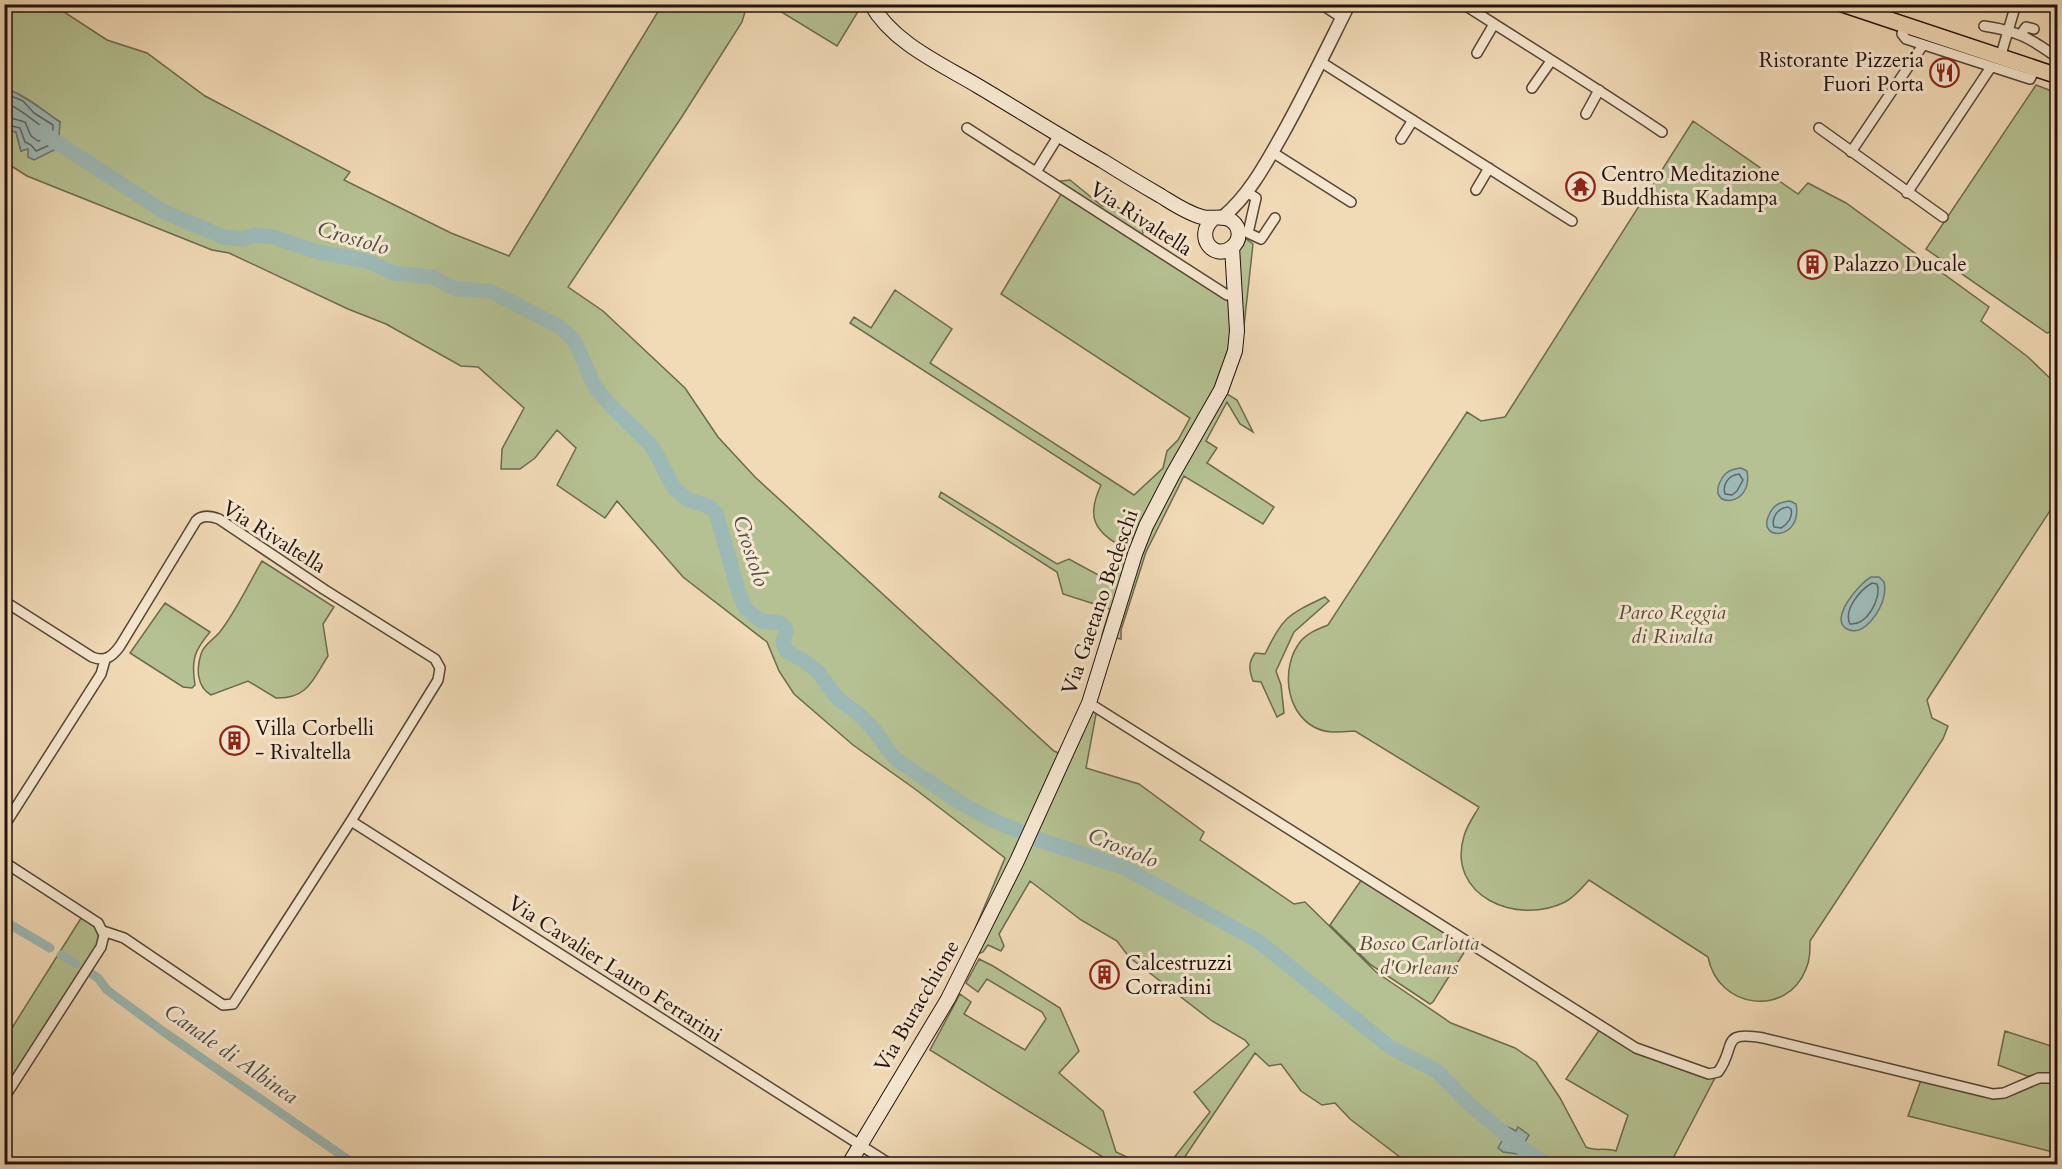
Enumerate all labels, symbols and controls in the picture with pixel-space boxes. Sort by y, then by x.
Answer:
place label: Ristorante Pizzeria Fuori Porta [1759,46,1924,99]
restaurant icon: Ristorante Pizzeria Fuori Porta [1929,56,1961,88]
place label: Centro Meditazione Buddhista Kadampa [1601,160,1780,213]
temple icon: Centro Meditazione Buddhista Kadampa [1564,170,1596,202]
street label: Via Rivaltella [1084,175,1198,263]
water label: Crostolo [314,213,392,263]
building icon: Palazzo Ducale [1796,248,1828,280]
place label: Palazzo Ducale [1833,250,1967,279]
street label: Via Rivaltella [216,494,332,580]
street label: Via Gaetano Bedeschi [1055,505,1145,699]
water label: Crostolo [725,512,777,590]
park label: Parco Reggia di Rivalta [1618,598,1726,651]
place label: Villa Corbelli - Rivaltella [255,714,374,767]
building icon: Villa Corbelli - Rivaltella [218,724,250,756]
water label: Crostolo [1083,820,1163,876]
street label: Via Cavalier Lauro Ferrarini [502,889,728,1049]
park label: Bosco Carlotta d'Orleans [1359,929,1479,982]
street label: Via Buracchione [867,935,967,1077]
place label: Calcestruzzi Corradini [1125,949,1232,1002]
building icon: Calcestruzzi Corradini [1088,959,1120,991]
water label: Canale di Albinea [158,997,304,1111]

